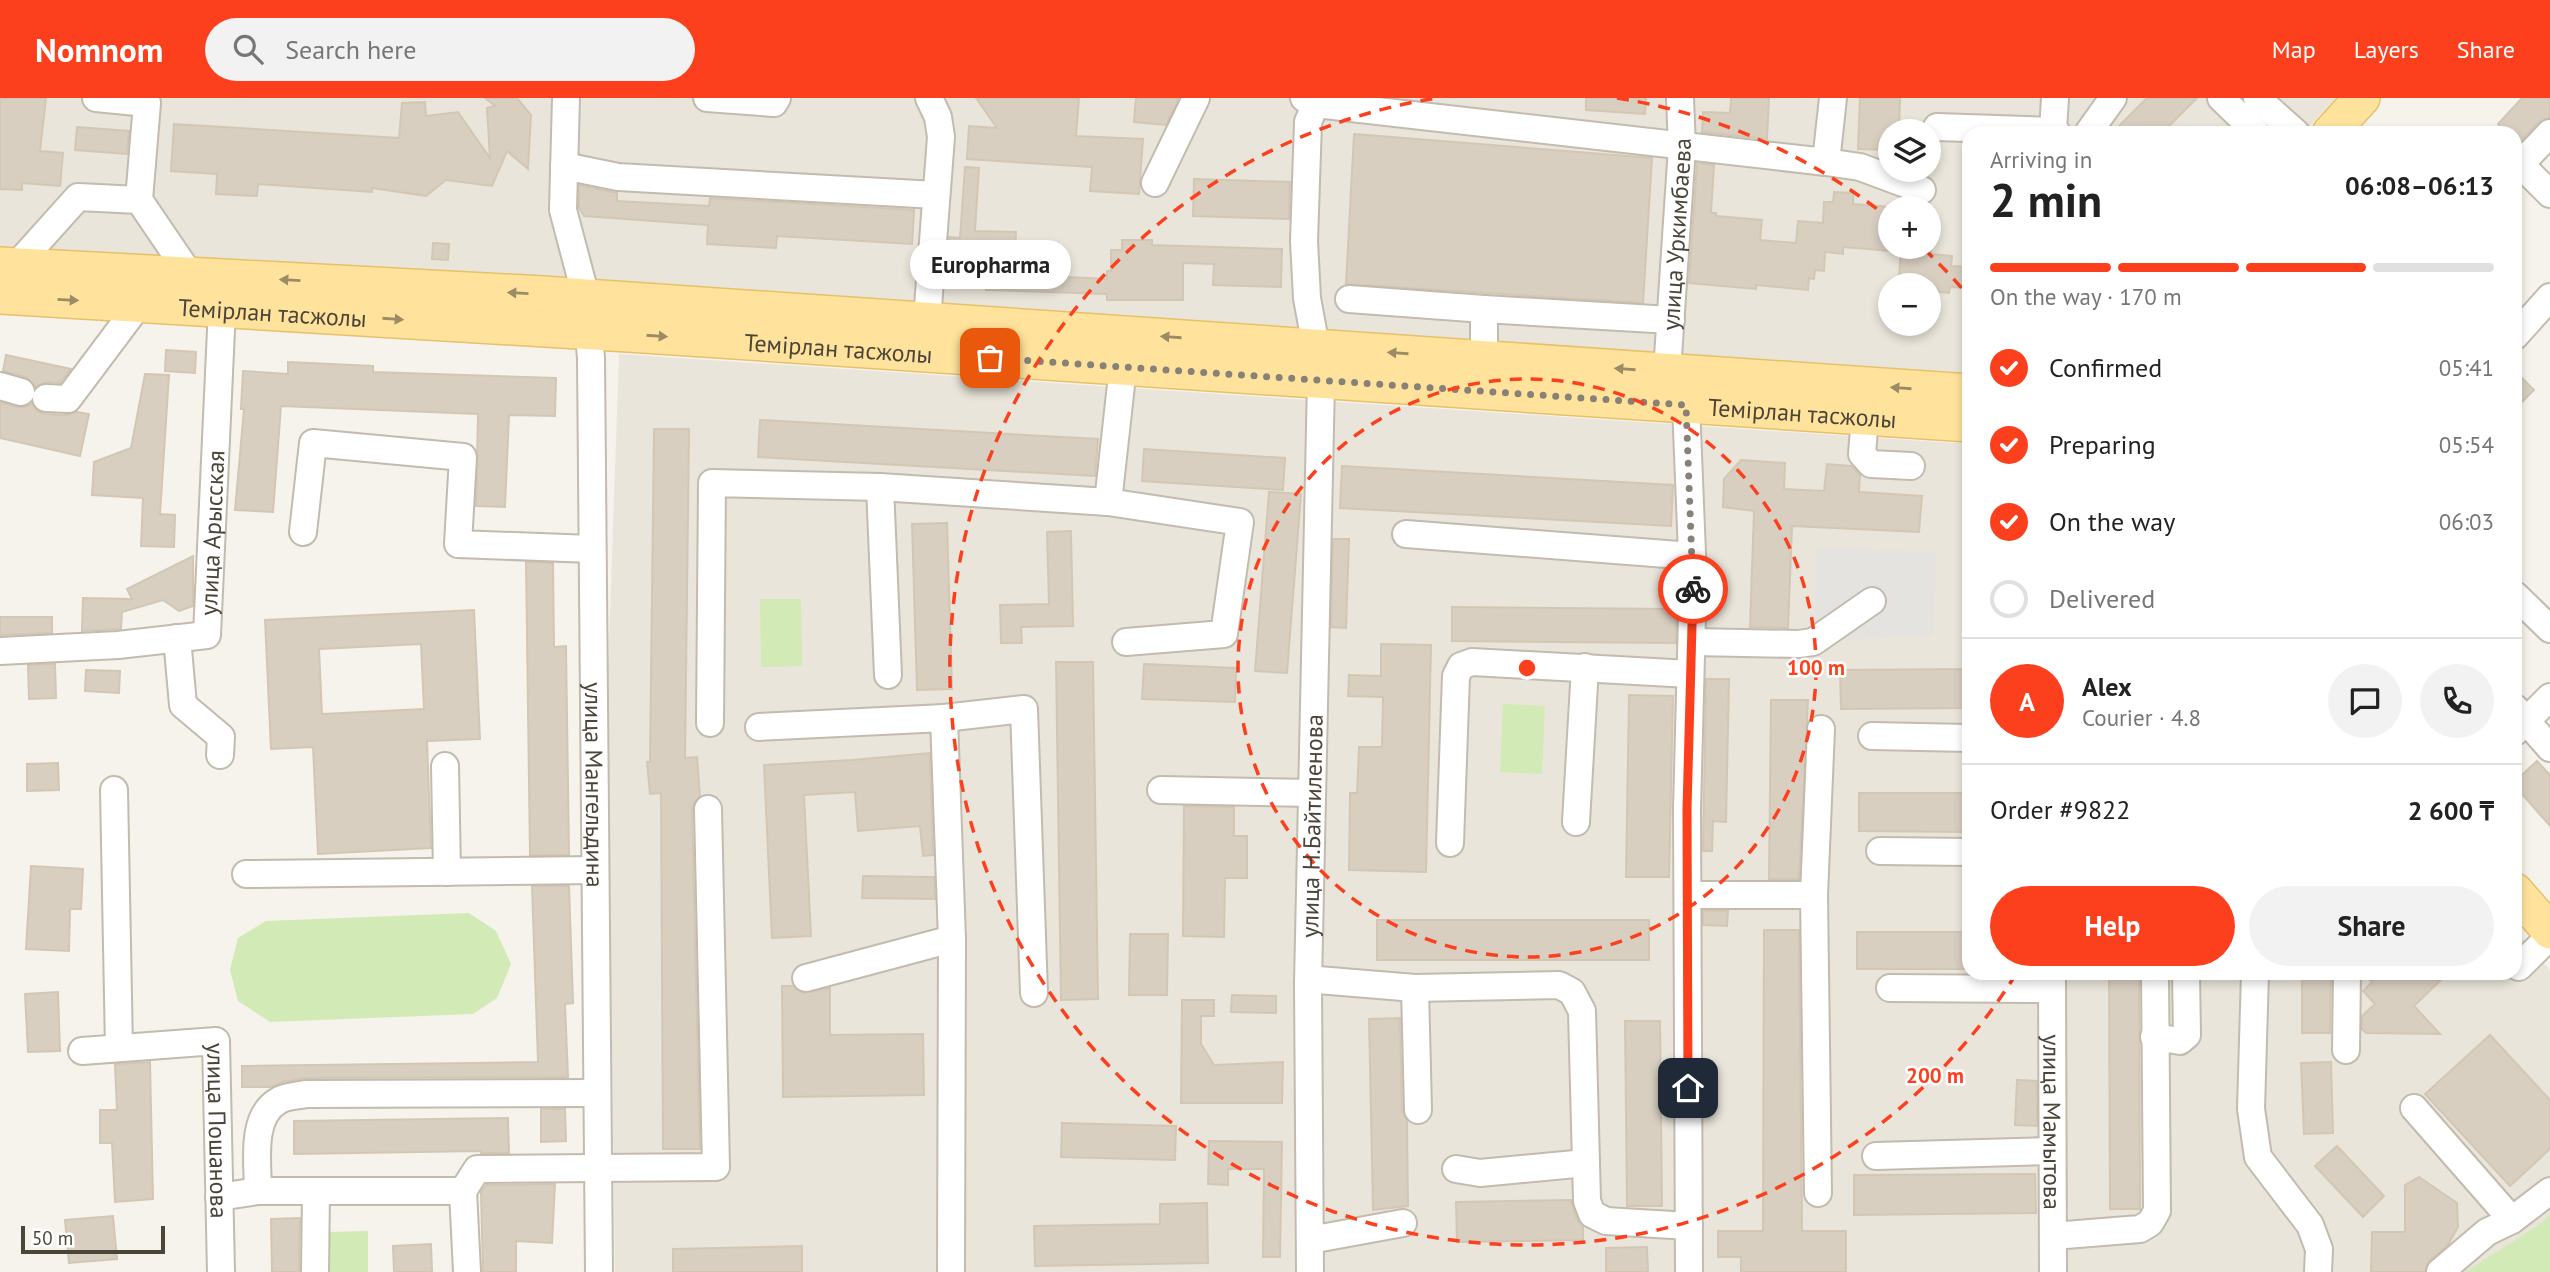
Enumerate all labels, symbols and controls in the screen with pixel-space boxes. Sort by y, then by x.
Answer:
search box [205,18,695,81]
text: Nomnom [35,28,163,71]
icon: search [229,30,267,68]
text: Search here [285,33,416,66]
text: Map [2272,34,2316,65]
text: Layers [2354,34,2419,65]
text: Share [2457,34,2515,65]
map controls [1878,119,1941,336]
button: layers [1878,119,1941,182]
street label: улица Уркимбаева [1654,137,1698,332]
text: Arriving in [1990,145,2092,174]
text: 06:08–06:13 [2345,169,2494,202]
text: 2 min [1990,170,2102,230]
button: + [1878,196,1941,259]
callout: Europharma [909,239,1070,288]
text: Europharma [931,250,1050,279]
button: − [1878,273,1941,336]
one-way arrow [279,275,301,286]
text: On the way · 170 m [1990,282,2182,311]
one-way arrow [506,287,528,298]
street label: Темірлан тасжолы [177,291,368,334]
one-way arrow [57,294,79,305]
one-way arrow [382,314,404,325]
street label: Темірлан тасжолы [743,326,934,370]
pin [960,328,1020,388]
one-way arrow [647,331,669,342]
one-way arrow [1160,331,1182,342]
icon: bag [971,339,1009,377]
one-way arrow [1387,347,1409,358]
icon: check [1990,349,2028,387]
text: Confirmed [2049,351,2162,384]
text: 05:41 [2439,353,2494,382]
one-way arrow [1614,363,1636,374]
one-way arrow [1889,382,1911,393]
street label: Темірлан тасжолы [1707,391,1897,435]
icon: check [1990,426,2028,464]
text: Preparing [2049,428,2156,461]
text: 05:54 [2439,430,2494,459]
street label: улица Арысская [192,449,231,616]
icon: check [1990,503,2028,541]
text: On the way [2049,505,2175,538]
text: 06:03 [2439,507,2494,536]
courier [1658,554,1728,624]
icon: bike [1674,570,1712,608]
text: Delivered [2049,582,2155,615]
text: 100 m [1787,654,1845,681]
centre of rings [1515,656,1539,680]
button: chat [2328,664,2402,738]
button: phone [2420,664,2494,738]
text: Alex [2082,670,2132,703]
street label: улица Мангельдина [578,682,611,888]
text: A [2019,685,2035,718]
text: Courier · 4.8 [2082,703,2201,732]
street label: улица Н.Байтиленова [1293,714,1329,938]
text: Order #9822 [1990,793,2130,826]
text: 2 600 ₸ [2408,794,2494,827]
button: Help [1990,886,2235,966]
button: Share [2249,886,2494,966]
street label: улица Мамытова [2037,1034,2068,1210]
street label: улица Пошанова [201,1043,235,1219]
pin [1658,1058,1718,1118]
text: 200 m [1906,1062,1964,1089]
icon: home [1669,1069,1707,1107]
scale bar [21,1223,164,1255]
text: 50 m [32,1226,73,1250]

